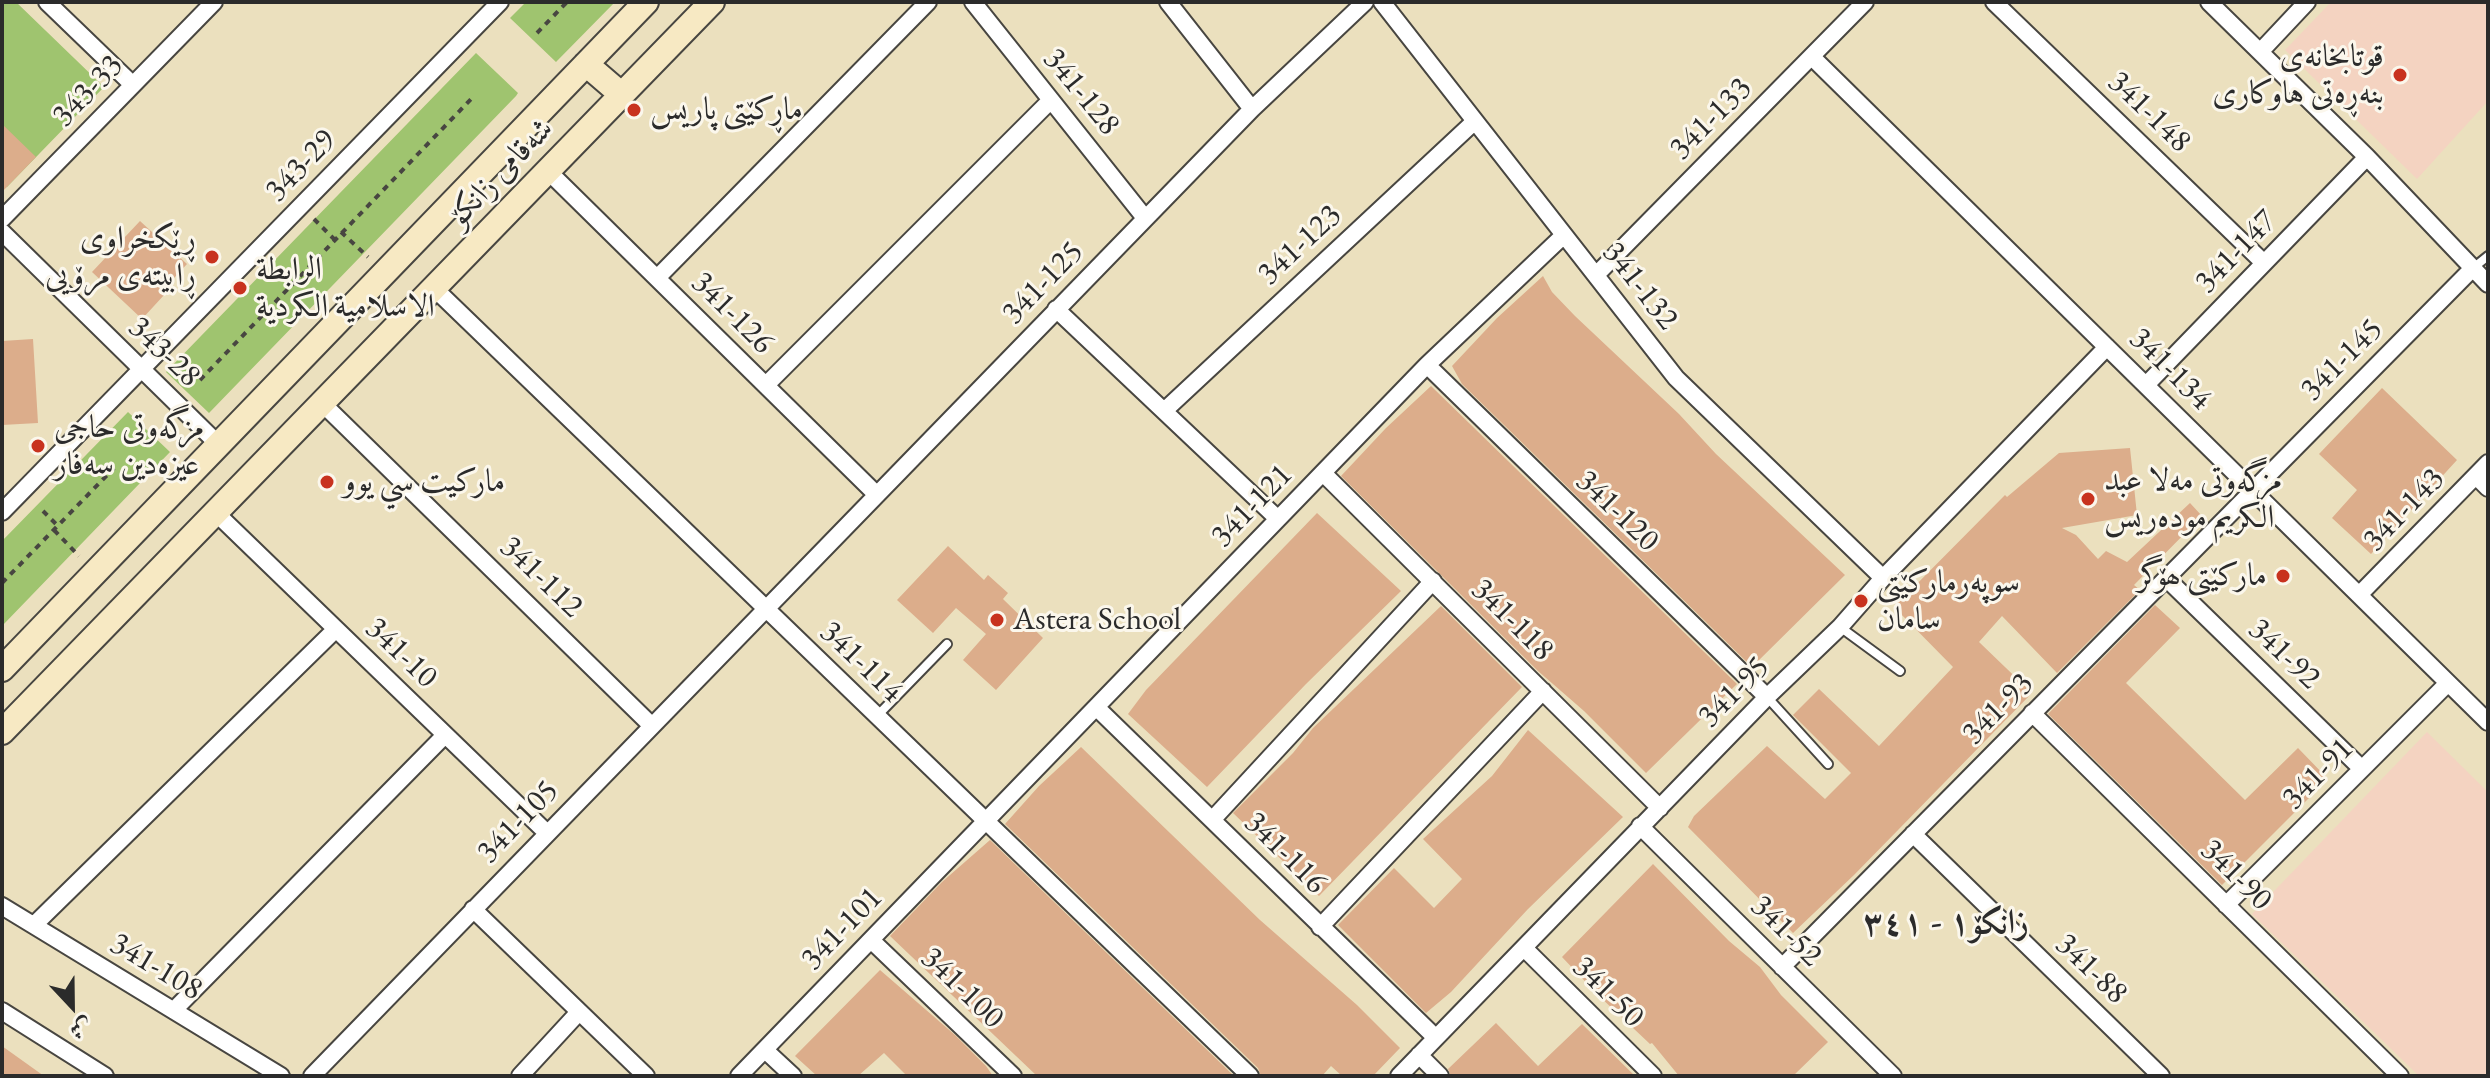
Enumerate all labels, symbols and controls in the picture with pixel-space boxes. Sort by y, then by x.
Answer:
place label: قوتابخانەی بنەڕەتی هاوکاری [2212,38,2384,113]
street label: 341-128 [1034,41,1128,143]
street label: 343-33 [44,47,132,135]
street label: 341-148 [2099,63,2199,161]
marker: قوتابخانەی بنەڕەتی هاوکاری [2391,66,2409,84]
street label: 341-133 [1662,70,1760,168]
place label: ماڕکێتی پاریس [650,91,803,129]
marker: ماڕکێتی پاریس [625,101,643,119]
street label: شەقامی زانکۆ [440,110,562,236]
street label: 343-29 [257,122,345,210]
street label: 341-123 [1250,197,1350,293]
street label: 341-147 [2187,202,2285,302]
place label: ڕێکخراوی ڕابیتەی مرۆیی [45,220,196,295]
street label: 341-125 [994,233,1092,333]
street label: 341-132 [1594,234,1686,338]
marker: ڕێکخراوی ڕابیتەی مرۆیی [203,248,221,266]
place label: الرابطة الاسلامية الكردية [256,251,435,326]
street label: 341-126 [683,264,781,362]
marker: الرابطة الاسلامية الكردية [231,279,249,297]
street label: 343-28 [120,308,208,396]
street label: 341-145 [2293,311,2391,409]
street label: 341-134 [2121,320,2219,418]
place label: مزگەوتی حاجی عیزەدین سەفار [54,409,204,484]
marker: مزگەوتی حاجی عیزەدین سەفار [29,437,47,455]
street label: 341-121 [1203,456,1301,556]
street label: 341-143 [2355,460,2453,560]
street label: 341-120 [1567,462,1667,560]
place label: مزگه‌وتی مه‌لا عبد الكريم موده‌ریس [2104,462,2282,537]
place label: ماركيت سي يوو [343,463,505,501]
marker: ماركيت سي يوو [318,473,336,491]
marker: مزگه‌وتی مه‌لا عبد الكريم موده‌ریس [2079,490,2097,508]
street label: 341-112 [491,528,591,626]
place label: مارکێتی ھۆگر [2137,557,2267,595]
place label: سوپەرمارکێتی سامان [1877,564,2020,639]
marker: مارکێتی ھۆگر [2274,567,2292,585]
street label: 341-118 [1463,571,1561,669]
marker: سوپەرمارکێتی سامان [1852,592,1870,610]
place label: Astera School [1013,601,1181,639]
street label: 341-10 [357,609,445,697]
street label: 341-92 [2240,610,2328,698]
marker: Astera School [988,611,1006,629]
street label: 341-114 [811,613,911,711]
street label: 341-95 [1690,648,1778,736]
street label: 341-93 [1954,665,2042,753]
street label: 341-91 [2274,730,2362,818]
street label: 341-105 [469,772,567,872]
street label: 341-116 [1236,804,1334,902]
street label: 341-90 [2192,831,2280,919]
street label: 341-101 [793,879,891,979]
street label: 341-52 [1742,887,1830,975]
district label: زانکۆ١ - ٣٤١ [1863,904,2029,944]
street label: 341-108 [103,925,209,1009]
street label: 341-88 [2047,925,2135,1013]
street label: 341-100 [912,939,1012,1037]
street label: 341-50 [1564,948,1652,1036]
north arrow [32,966,112,1046]
text: ش [66,1011,97,1046]

